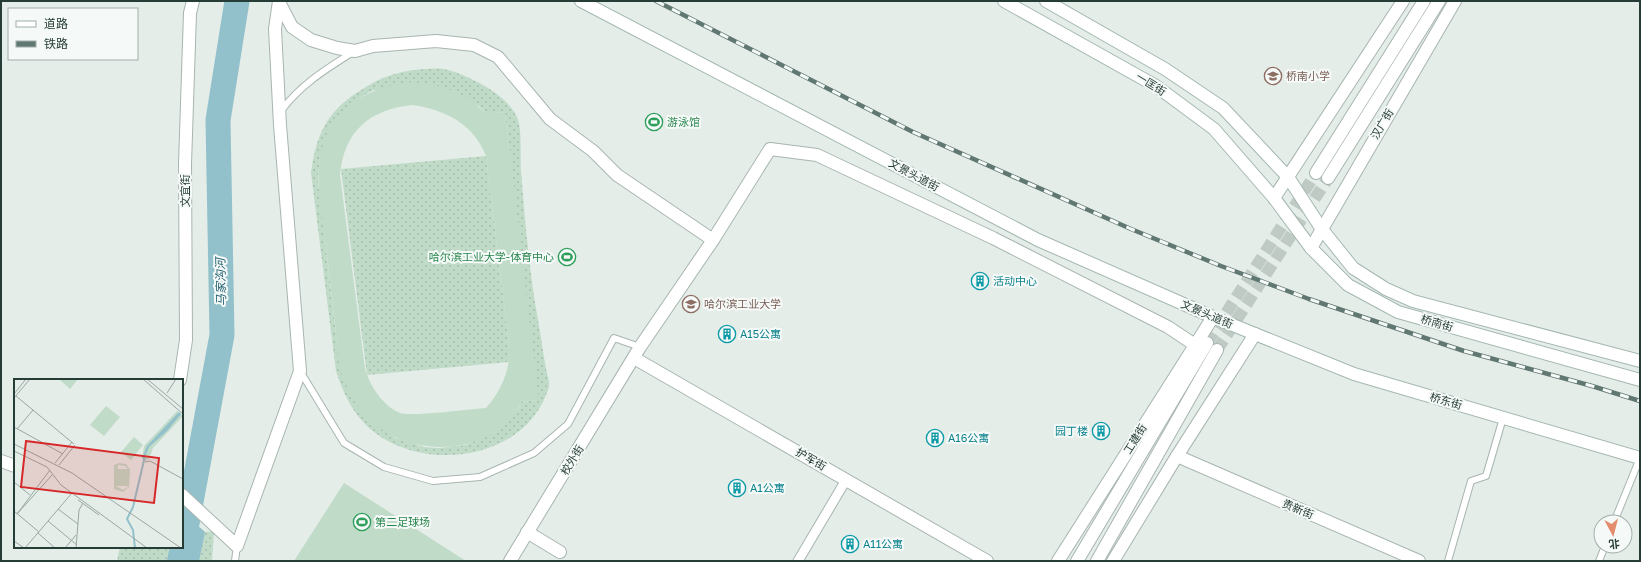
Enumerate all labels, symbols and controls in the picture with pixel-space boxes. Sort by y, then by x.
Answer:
legend [8,8,138,60]
text: 道路 [44,16,68,31]
text: 铁路 [44,36,68,51]
school or university icon: 桥南小学 [1263,66,1283,86]
street label: 一匡街 [1134,69,1169,98]
place label: 桥南小学 [1286,69,1330,82]
street label: 汉广街 [1368,106,1396,141]
sports icon: 游泳馆 [644,112,664,132]
place label: 游泳馆 [667,115,700,128]
street label: 文景头道街 [887,156,942,193]
street label: 文宜街 [178,175,191,208]
sports icon: 哈尔滨工业大学-体育中心 [557,247,577,267]
place label: 哈尔滨工业大学-体育中心 [429,250,554,263]
water label: 马家沟河 [213,256,228,306]
building icon: 活动中心 [970,271,990,291]
place label: 活动中心 [993,274,1037,287]
school or university icon: 哈尔滨工业大学 [681,294,701,314]
place label: 哈尔滨工业大学 [704,297,781,310]
street label: 文景头道街 [1179,297,1235,330]
street label: 桥南街 [1419,312,1455,333]
building icon: A15公寓 [717,324,737,344]
place label: A15公寓 [740,327,781,340]
inset map [14,379,183,548]
street label: 桥东街 [1428,390,1464,411]
building icon: 园丁楼 [1091,421,1111,441]
street label: 工建街 [1120,421,1149,456]
place label: 园丁楼 [1055,424,1088,437]
building icon: A16公寓 [925,428,945,448]
place label: A16公寓 [948,431,989,444]
street label: 校外街 [557,442,586,477]
street label: 护军街 [794,445,829,472]
building icon: A1公寓 [727,478,747,498]
place label: A1公寓 [750,481,785,494]
street label: 贵新街 [1280,496,1316,521]
sports icon: 第二足球场 [352,512,372,532]
north arrow [1593,514,1633,554]
place label: 第二足球场 [375,515,430,528]
building icon: A11公寓 [840,534,860,554]
place label: A11公寓 [863,537,903,550]
text: 北 [1608,537,1621,552]

